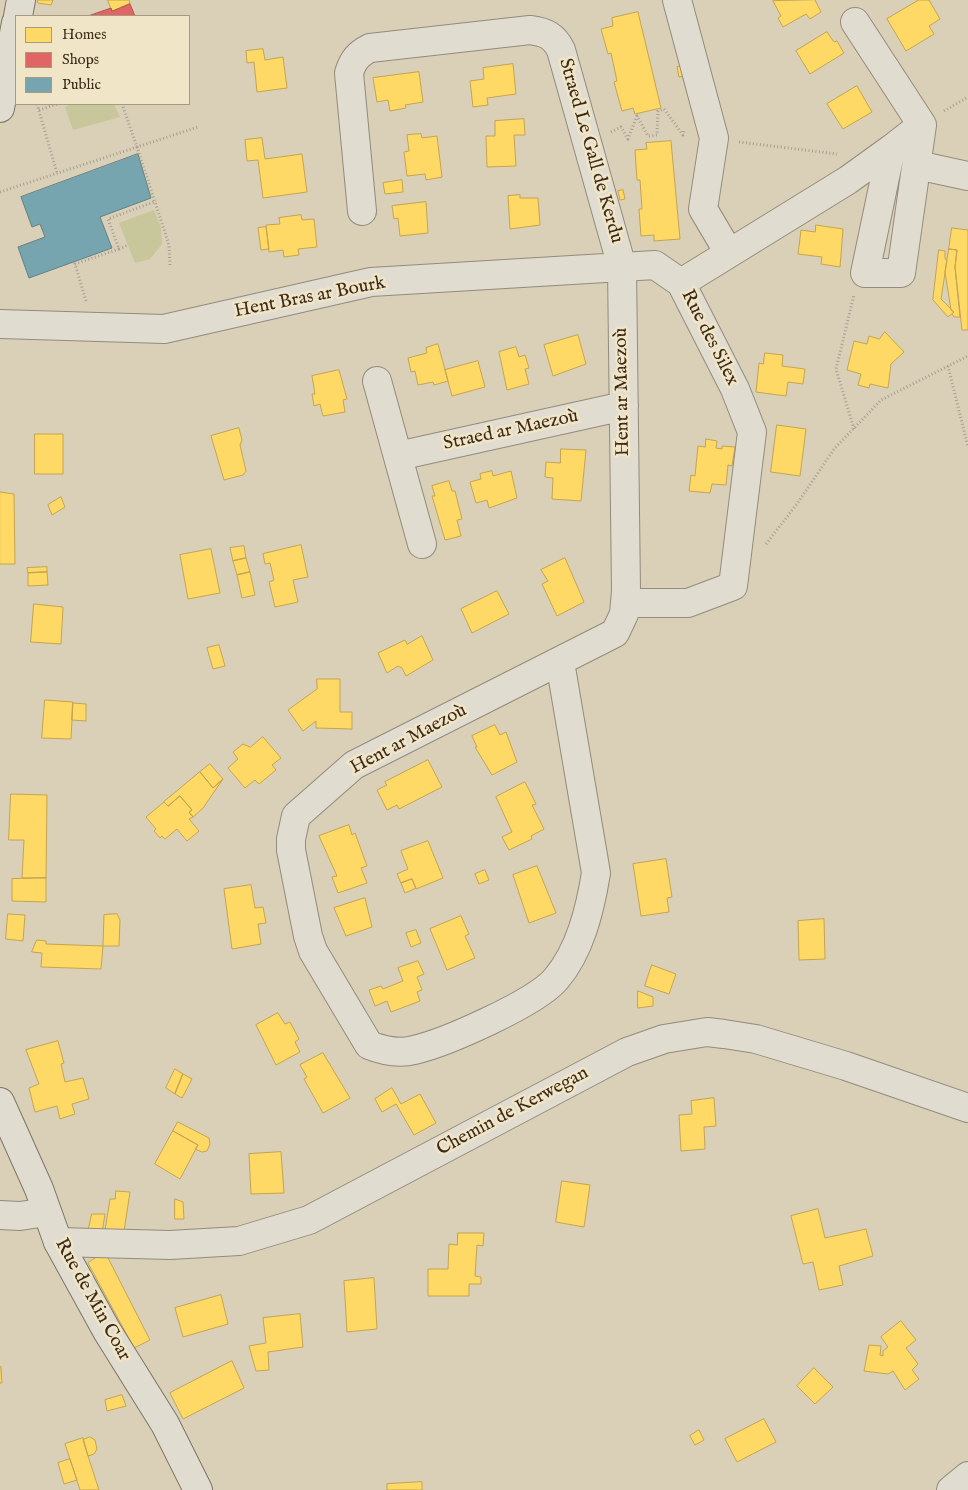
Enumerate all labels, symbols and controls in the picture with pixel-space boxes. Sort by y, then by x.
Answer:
legend [15,15,190,105]
text: Homes [62,25,106,44]
text: Shops [62,50,99,69]
street label: Straed Le Gall de Kerdu [553,56,627,246]
text: Public [62,75,101,94]
street label: Hent Bras ar Bourk [233,272,387,324]
street label: Rue des Silex [675,286,743,390]
street label: Hent ar Maezoù [610,328,636,456]
street label: Straed ar Maezoù [441,406,581,456]
street label: Hent ar Maezoù [347,700,471,780]
street label: Chemin de Kerwegan [433,1062,593,1162]
street label: Rue de Min Coar [49,1235,135,1365]

